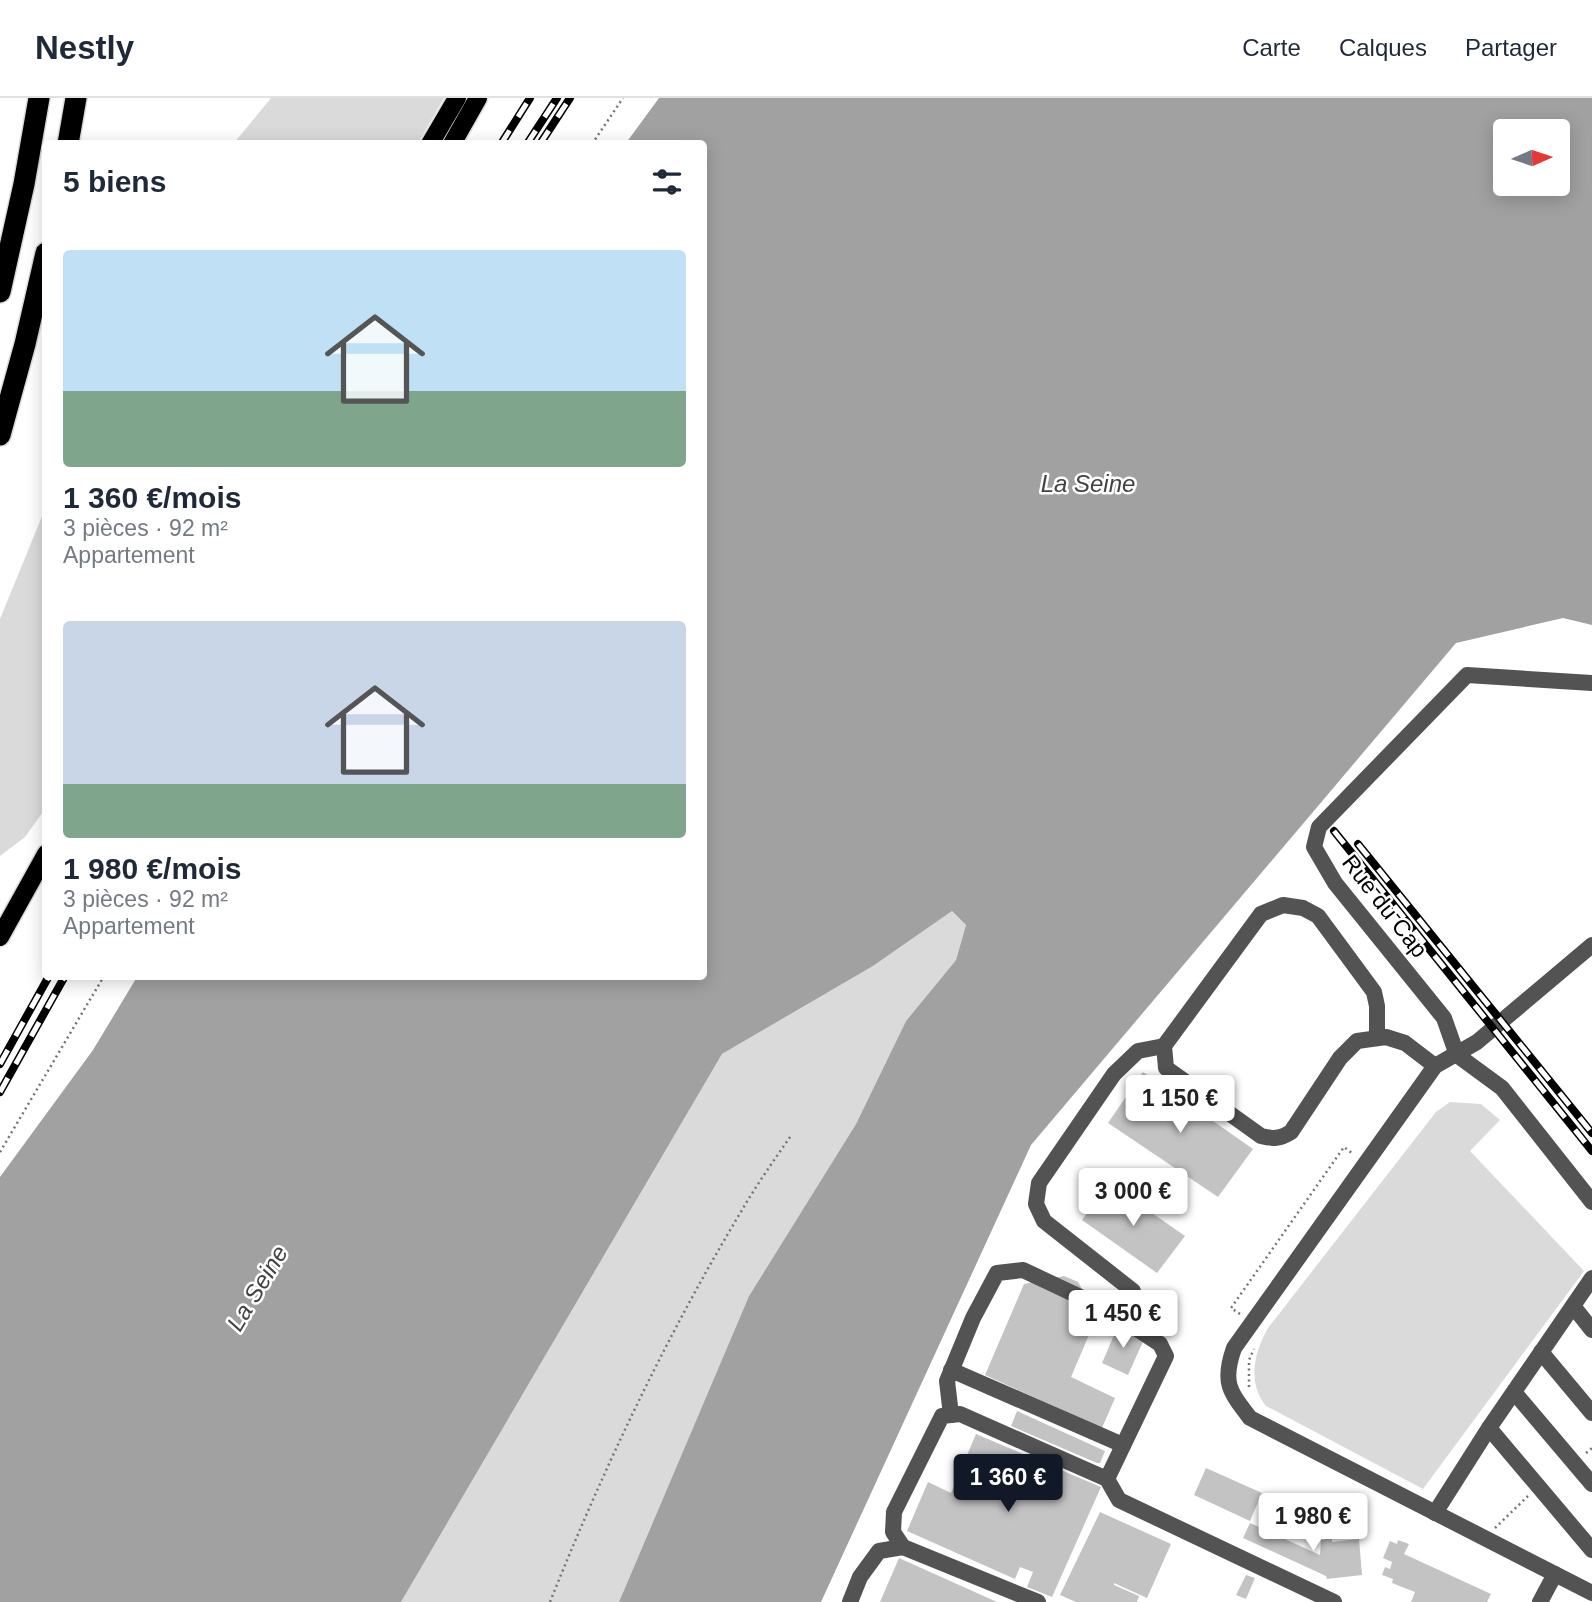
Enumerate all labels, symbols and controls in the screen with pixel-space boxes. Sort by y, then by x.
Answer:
text: Nestly [35,29,134,66]
text: Carte [1242,34,1301,61]
text: Calques [1339,34,1427,61]
text: Partager [1465,34,1557,61]
north arrow [1493,119,1570,196]
map controls [1493,119,1570,196]
icon: filters [648,163,686,201]
text: 5 biens [63,165,166,198]
icon: home [312,296,438,422]
water label: La Seine [1041,470,1135,497]
text: 1 360 €/mois [63,481,241,514]
text: 3 pièces · 92 m² [63,515,228,541]
text: Appartement [63,542,195,568]
icon: home [312,667,438,793]
street label: Rue du Cap [1337,850,1433,962]
text: 1 980 €/mois [63,852,241,885]
text: 3 pièces · 92 m² [63,886,228,912]
text: Appartement [63,913,195,939]
pin: 1 150 € [1115,1076,1245,1135]
text: 1 150 € [1142,1085,1218,1111]
pin: 3 000 € [1068,1168,1198,1228]
text: 3 000 € [1095,1178,1171,1204]
water label: La Seine [221,1240,293,1336]
pin: 1 450 € [1058,1290,1188,1350]
text: 1 450 € [1085,1300,1161,1326]
pin: 1 360 € [943,1454,1073,1514]
text: 1 360 € [970,1464,1046,1490]
pin: 1 980 € [1248,1494,1378,1553]
text: 1 980 € [1275,1503,1351,1529]

